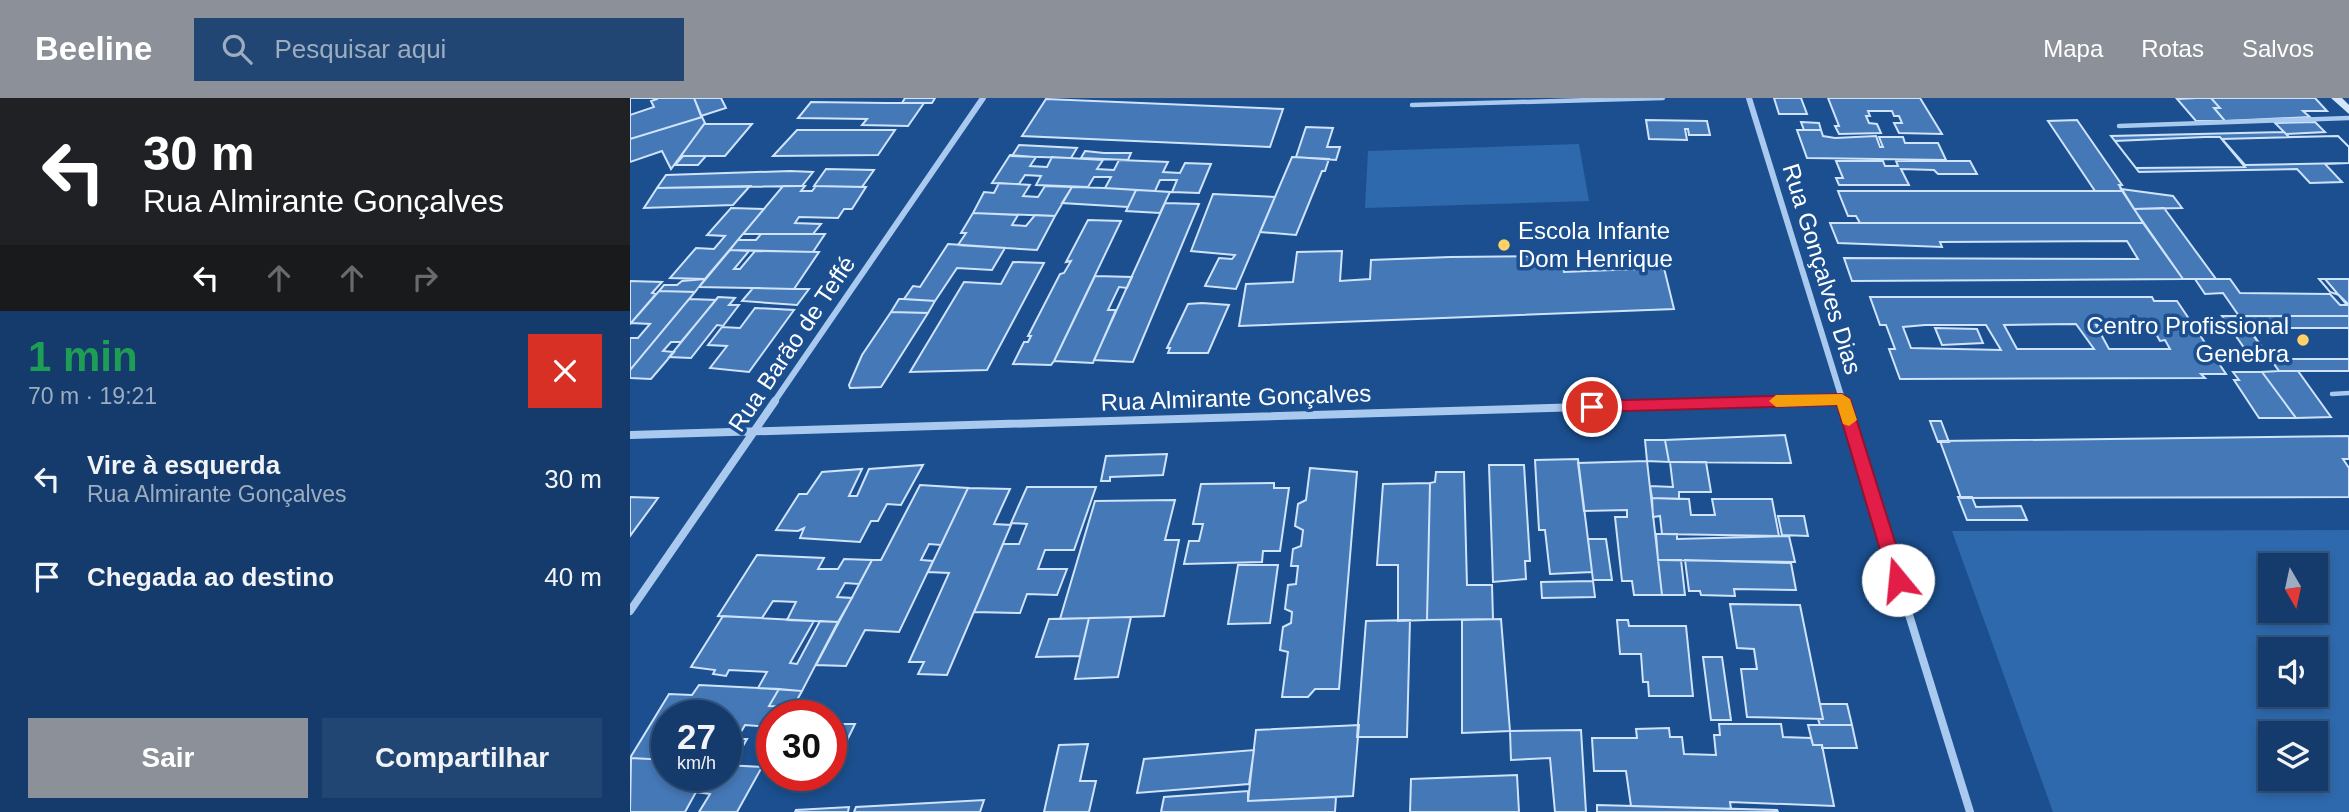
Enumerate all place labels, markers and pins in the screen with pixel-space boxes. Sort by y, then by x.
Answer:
place label: Escola Infante Dom Henrique [1518,217,1673,272]
marker: Escola Infante Dom Henrique [1496,237,1512,253]
place label: Centro Profissional Genebra [2086,312,2290,367]
marker: Centro Profissional Genebra [2295,332,2311,348]
pin [1562,377,1622,437]

